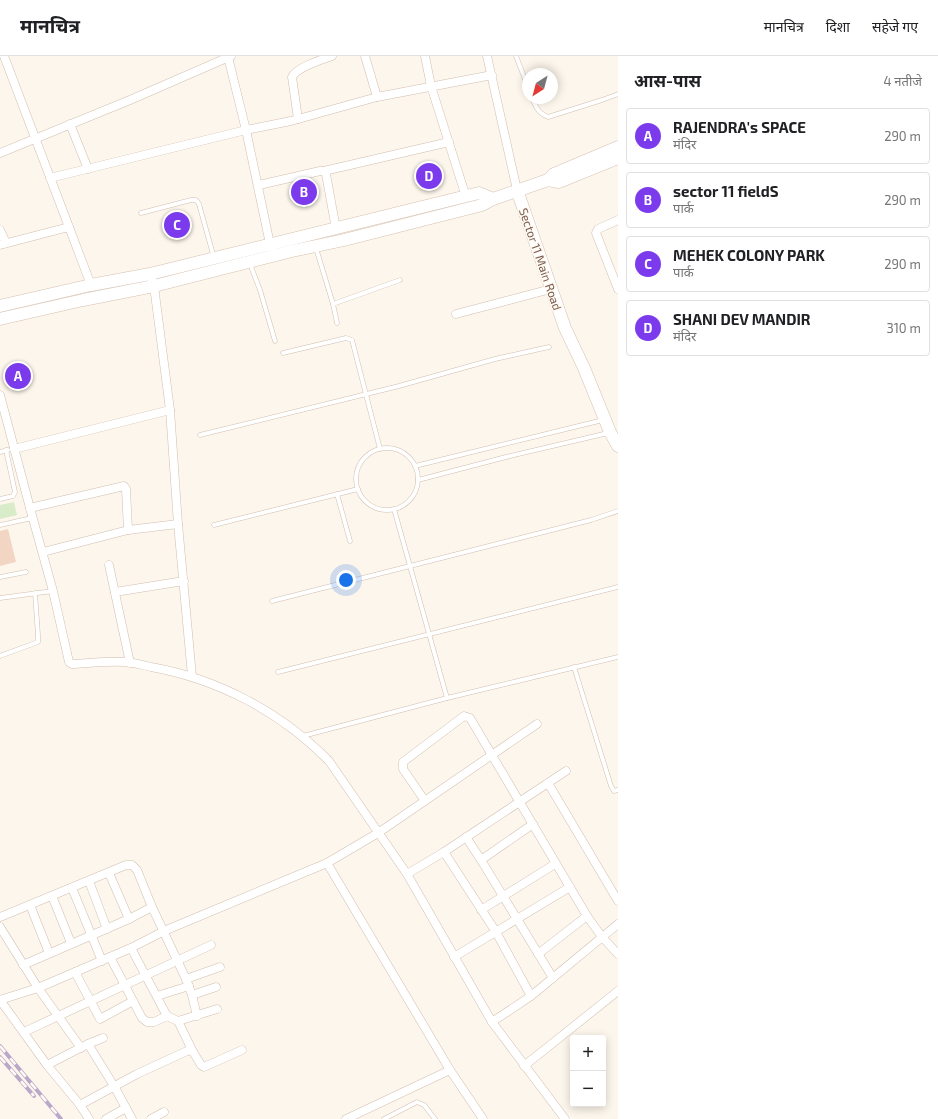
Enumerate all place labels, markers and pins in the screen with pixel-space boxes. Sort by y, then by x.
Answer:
pin: D [416,161,442,191]
pin: B [291,177,317,207]
pin: C [164,210,190,240]
pin: A [5,361,31,391]

